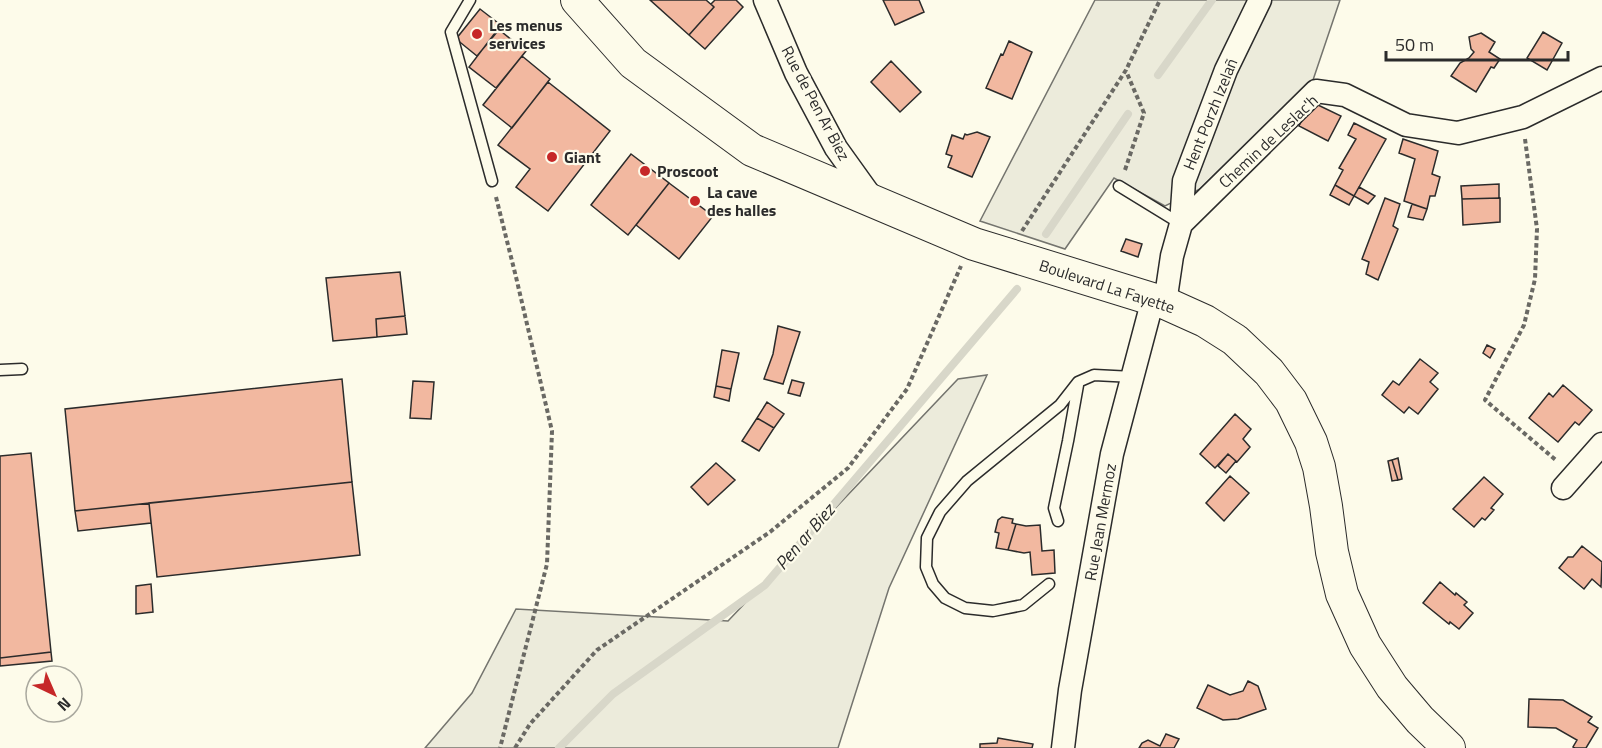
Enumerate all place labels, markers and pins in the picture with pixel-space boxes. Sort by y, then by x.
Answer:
place label: Les menus services [489,13,563,55]
marker: Les menus services [470,27,484,41]
place label: Giant [564,145,601,169]
marker: Giant [545,150,559,164]
place label: Proscoot [657,159,719,183]
marker: Proscoot [638,164,652,178]
place label: La cave des halles [707,180,776,222]
marker: La cave des halles [688,194,702,208]

